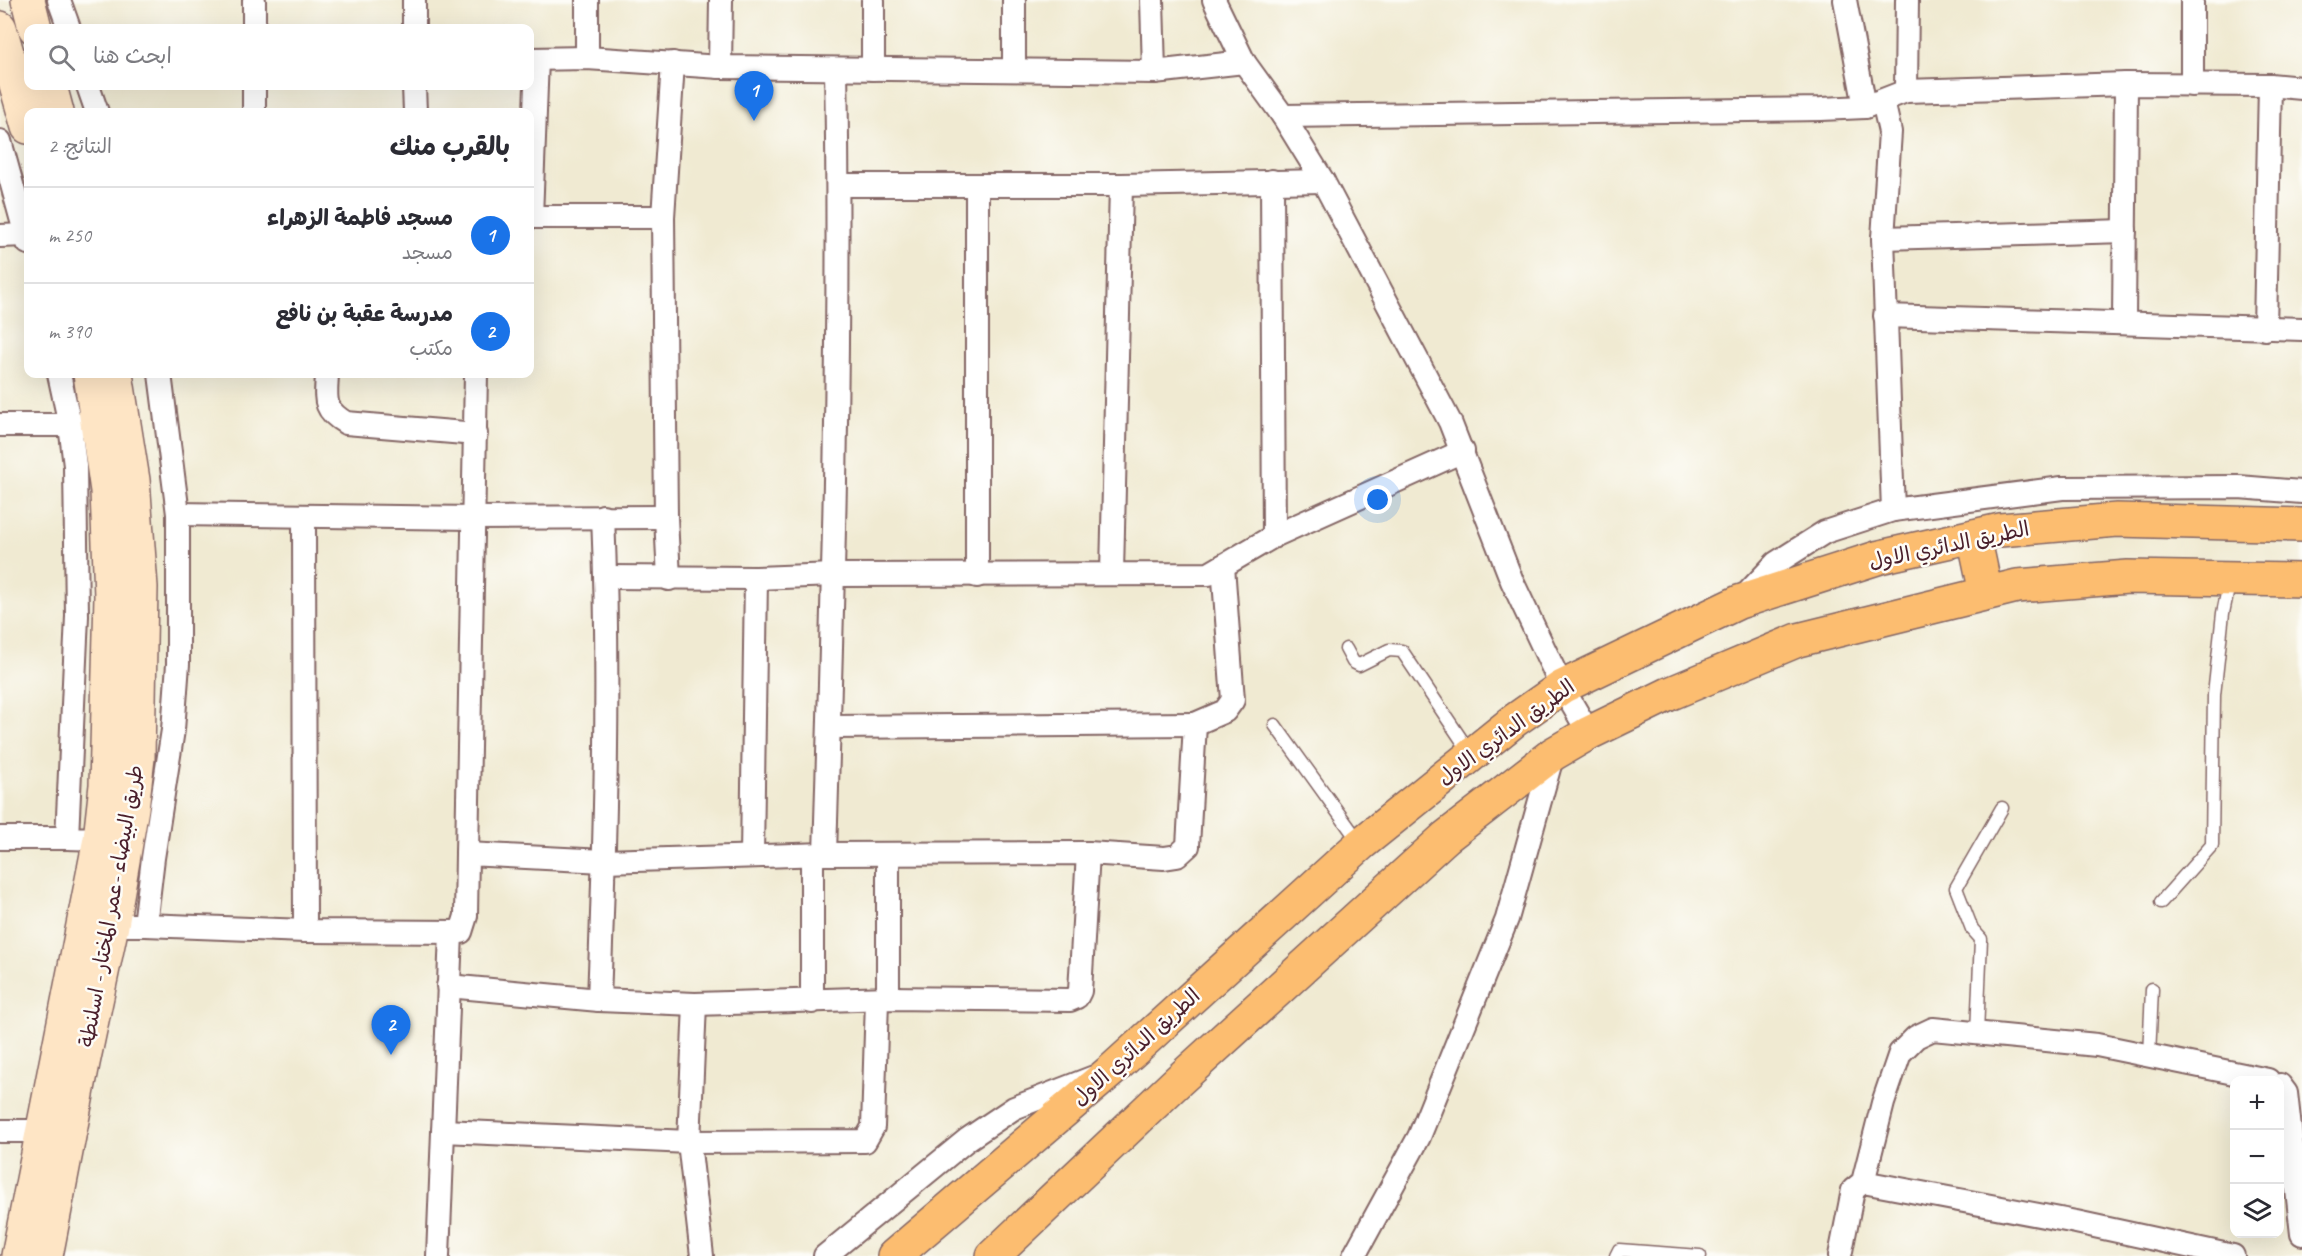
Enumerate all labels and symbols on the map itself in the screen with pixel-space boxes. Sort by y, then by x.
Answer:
pin: 1 [734,72,774,121]
your location [1363,485,1392,514]
street label: الطريق الدائري الاول [1866,515,2032,577]
street label: الطريق الدائري الاول [1432,673,1581,792]
street label: طريق البيضاء -عمر المختار - اسلنطة [73,763,149,1049]
street label: الطريق الدائري الاول [1067,983,1207,1113]
pin: 2 [372,1006,410,1055]

